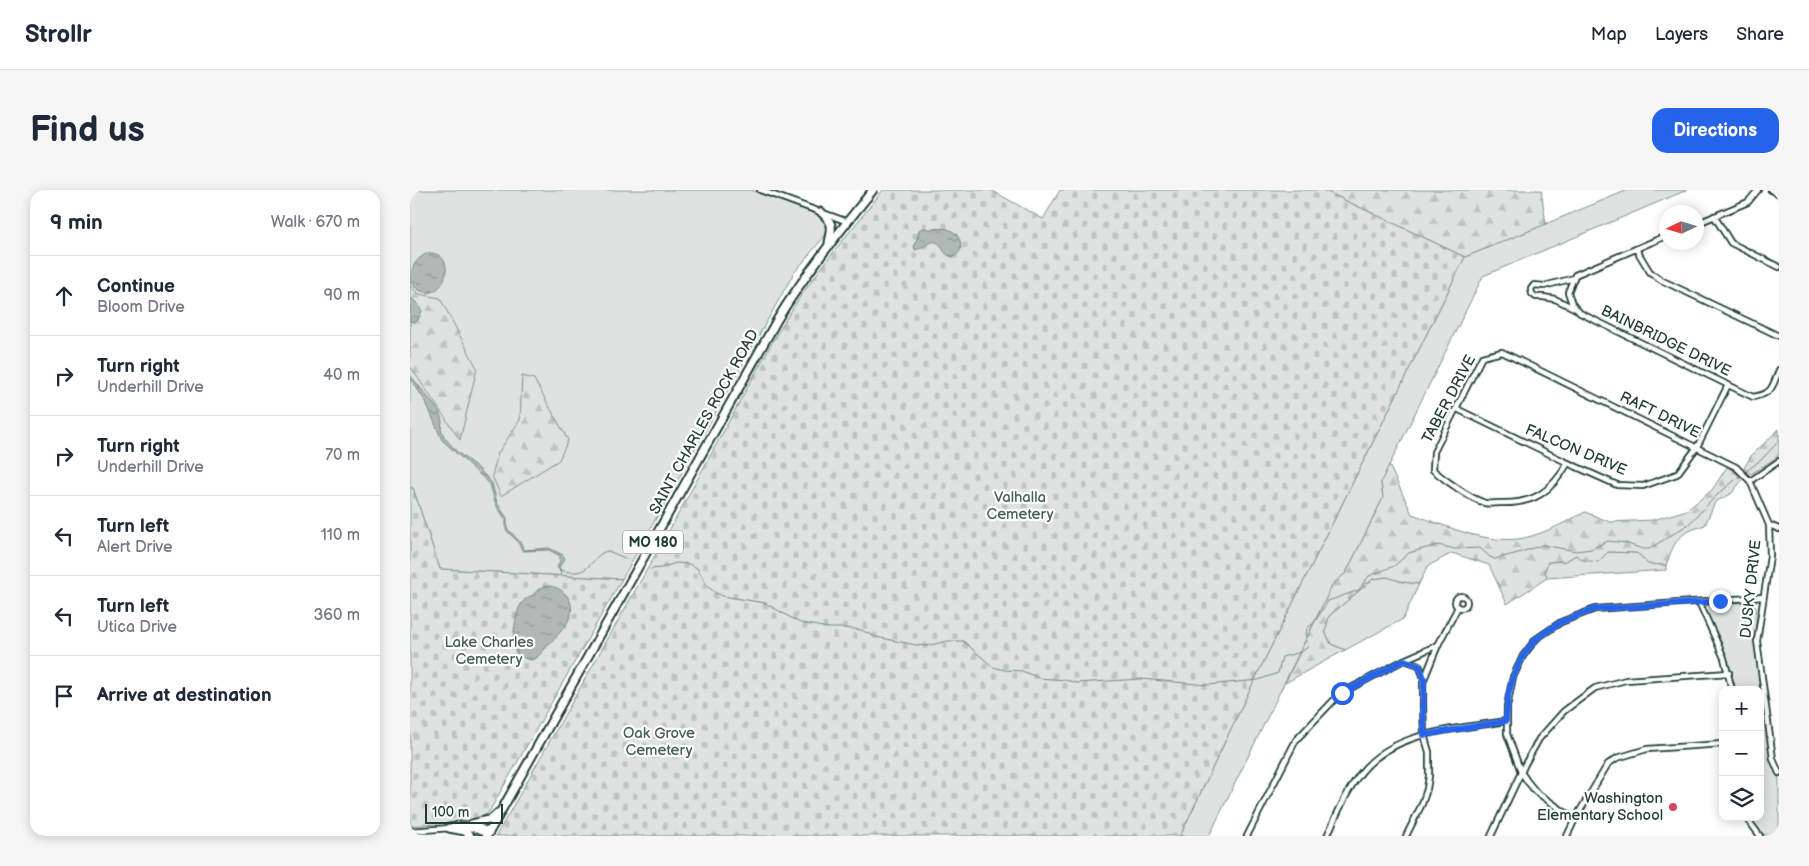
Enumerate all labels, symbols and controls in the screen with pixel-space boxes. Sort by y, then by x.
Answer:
text: Strollr [25,20,92,49]
text: Map [1591,24,1627,45]
text: Layers [1655,24,1708,45]
text: Share [1736,24,1784,45]
button: Directions [1652,108,1779,153]
text: Find us [30,109,145,152]
north arrow [1659,205,1704,250]
text: 9 min [50,210,103,235]
text: Walk · 670 m [271,213,360,232]
text: Continue [97,275,175,298]
icon: ahead [50,282,78,310]
text: 90 m [324,286,360,305]
text: Bloom Drive [97,298,185,317]
street label: BAINBRIDGE DRIVE [1598,301,1734,381]
street label: SAINT CHARLES ROCK ROAD [645,326,763,518]
street label: TABER DRIVE [1418,352,1480,446]
text: Turn right [97,355,180,378]
icon: right [50,362,78,390]
text: 40 m [323,366,360,385]
text: Underhill Drive [97,378,204,397]
street label: RAFT DRIVE [1617,387,1703,443]
street label: FALCON DRIVE [1522,420,1630,480]
text: Turn right [97,435,180,458]
icon: right [50,442,78,470]
text: 70 m [325,446,360,465]
text: Underhill Drive [97,458,204,477]
park label: Valhalla Cemetery [987,488,1054,524]
text: Turn left [97,515,169,538]
icon: left [50,522,78,550]
text: 110 m [321,526,360,545]
road number: MO 180 [623,531,683,554]
text: Alert Drive [97,538,173,557]
street label: DUSKY DRIVE [1736,539,1766,639]
route end [1709,590,1732,613]
text: Turn left [97,595,169,618]
icon: left [50,602,78,630]
text: 360 m [313,606,360,625]
text: Utica Drive [97,618,177,637]
park label: Lake Charles Cemetery [444,633,534,669]
icon: arrive [50,682,78,710]
route start [1331,682,1354,705]
text: Arrive at destination [97,684,272,707]
map controls [1719,686,1764,821]
button: + [1719,686,1764,731]
park label: Oak Grove Cemetery [623,724,695,760]
button: − [1719,731,1764,776]
button: layers [1719,776,1764,821]
place label: Washington Elementary School [1537,789,1663,825]
scale bar [425,801,502,824]
marker: Washington Elementary School [1667,801,1679,813]
text: 100 m [432,804,469,821]

